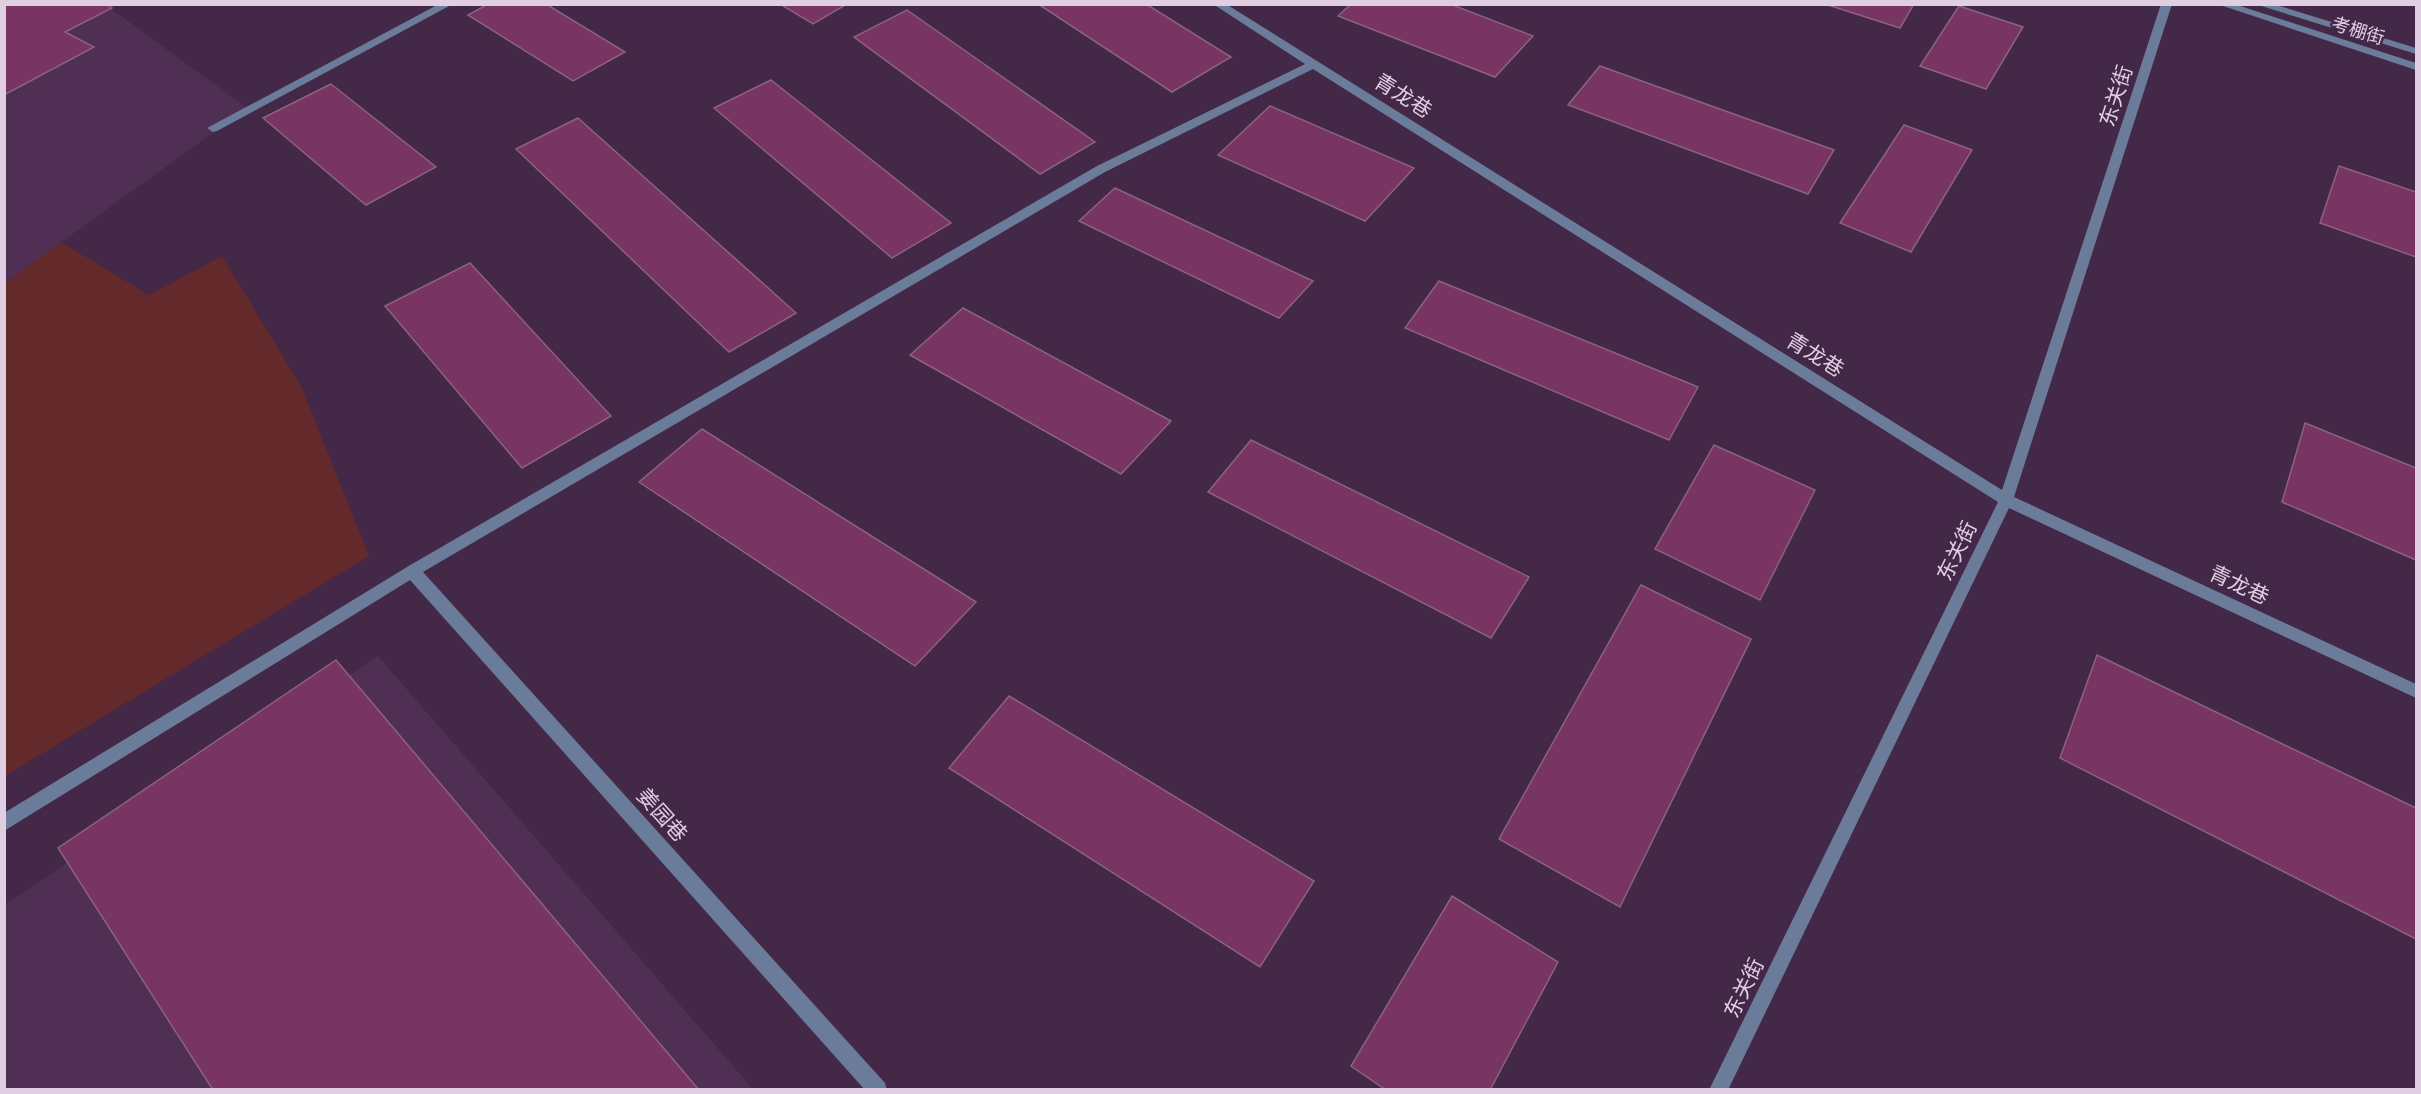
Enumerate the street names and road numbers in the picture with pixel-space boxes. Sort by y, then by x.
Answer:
street label: 考棚街 [2329,14,2387,48]
street label: 东关街 [2096,63,2136,129]
street label: 青龙巷 [1370,70,1436,122]
street label: 青龙巷 [1782,329,1848,381]
street label: 东关街 [1933,518,1981,584]
street label: 青龙巷 [2206,562,2272,608]
street label: 姜园巷 [633,784,691,846]
street label: 东关街 [1720,955,1768,1021]

